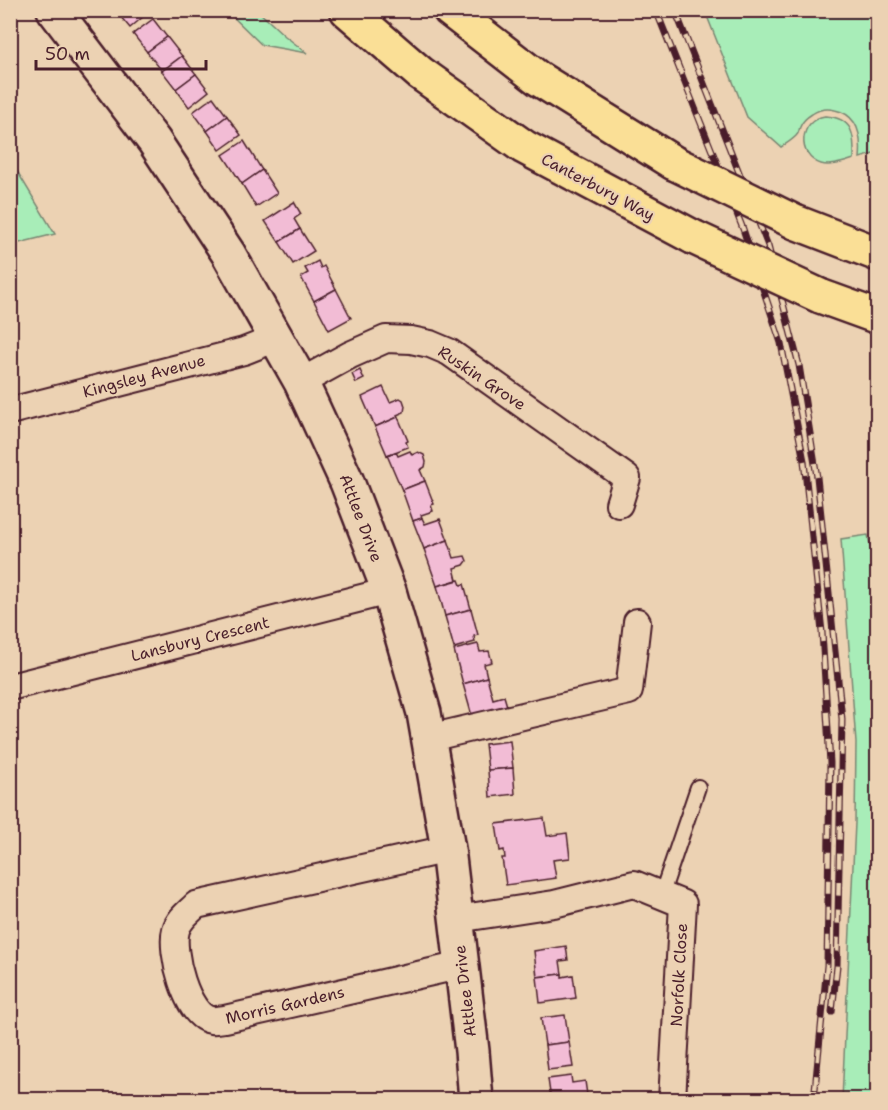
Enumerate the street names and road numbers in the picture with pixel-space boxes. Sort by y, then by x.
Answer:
street label: Canterbury Way [538,148,658,226]
street label: Ruskin Grove [434,341,530,415]
street label: Kingsley Avenue [80,350,208,402]
street label: Attlee Drive [335,471,387,565]
street label: Lansbury Crescent [129,612,271,666]
street label: Norfolk Close [666,923,692,1027]
street label: Attlee Drive [449,944,481,1038]
street label: Morris Gardens [223,981,347,1029]

